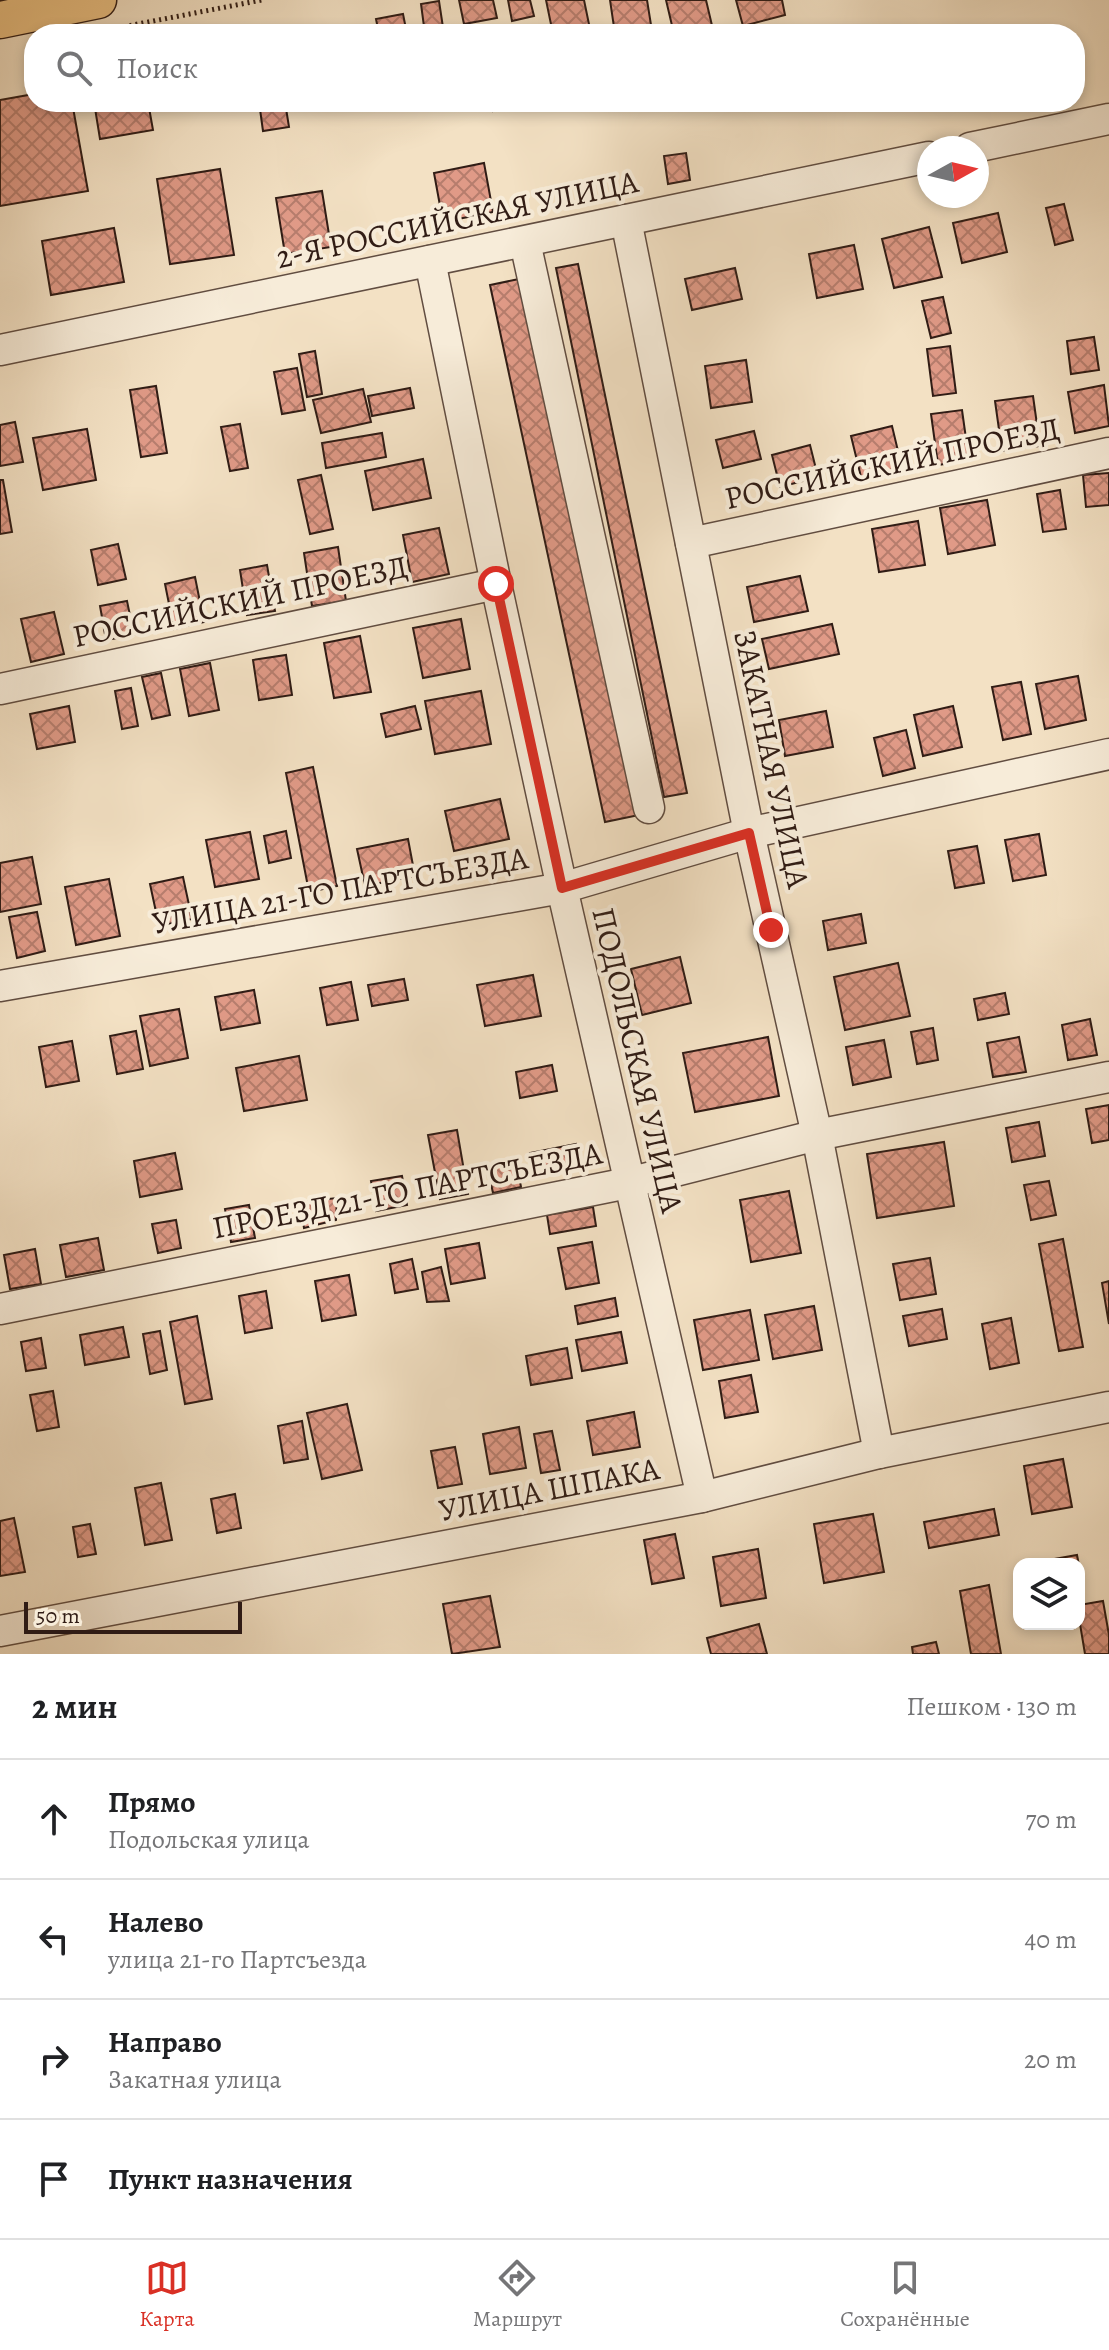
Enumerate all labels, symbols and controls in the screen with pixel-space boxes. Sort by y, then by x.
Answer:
search box [24,24,1085,112]
icon: search [52,46,96,90]
text: Поиск [116,48,198,88]
north arrow [917,136,989,208]
street label: 2-Я РОССИЙСКАЯ УЛИЦА [272,159,643,279]
street label: РОССИЙСКИЙ ПРОЕЗД [720,406,1064,520]
street label: РОССИЙСКИЙ ПРОЕЗД [68,544,412,658]
route start [478,566,514,602]
street label: ЗАКАТНАЯ УЛИЦА [723,626,821,893]
street label: УЛИЦА 21-ГО ПАРТСЪЕЗДА [149,835,533,945]
street label: ПОДОЛЬСКАЯ УЛИЦА [581,903,695,1218]
route end [753,912,789,948]
street label: ПРОЕЗД 21-ГО ПАРТСЪЕЗДА [208,1130,607,1249]
street label: УЛИЦА ШПАКА [435,1446,664,1532]
map controls [1013,1558,1085,1630]
button: layers [1013,1558,1085,1630]
scale bar [24,1598,242,1634]
text: 50 m [36,1601,80,1631]
text: 2 мин [32,1683,118,1730]
text: Пешком · 130 m [907,1689,1077,1724]
text: Прямо [108,1782,195,1822]
icon: ahead [32,1797,76,1841]
text: 70 m [1025,1802,1077,1837]
text: Подольская улица [108,1822,310,1857]
text: Налево [108,1902,203,1942]
icon: left [32,1917,76,1961]
text: 40 m [1025,1922,1077,1957]
text: улица 21-го Партсъезда [108,1942,367,1977]
text: Направо [108,2022,222,2062]
icon: right [32,2037,76,2081]
text: 20 m [1024,2042,1077,2077]
text: Закатная улица [108,2062,281,2097]
icon: arrive [32,2157,76,2201]
text: Пункт назначения [108,2159,353,2199]
tab: Карта [139,2256,195,2334]
tab: Маршрут [473,2256,562,2334]
tab: Сохранённые [840,2256,970,2334]

